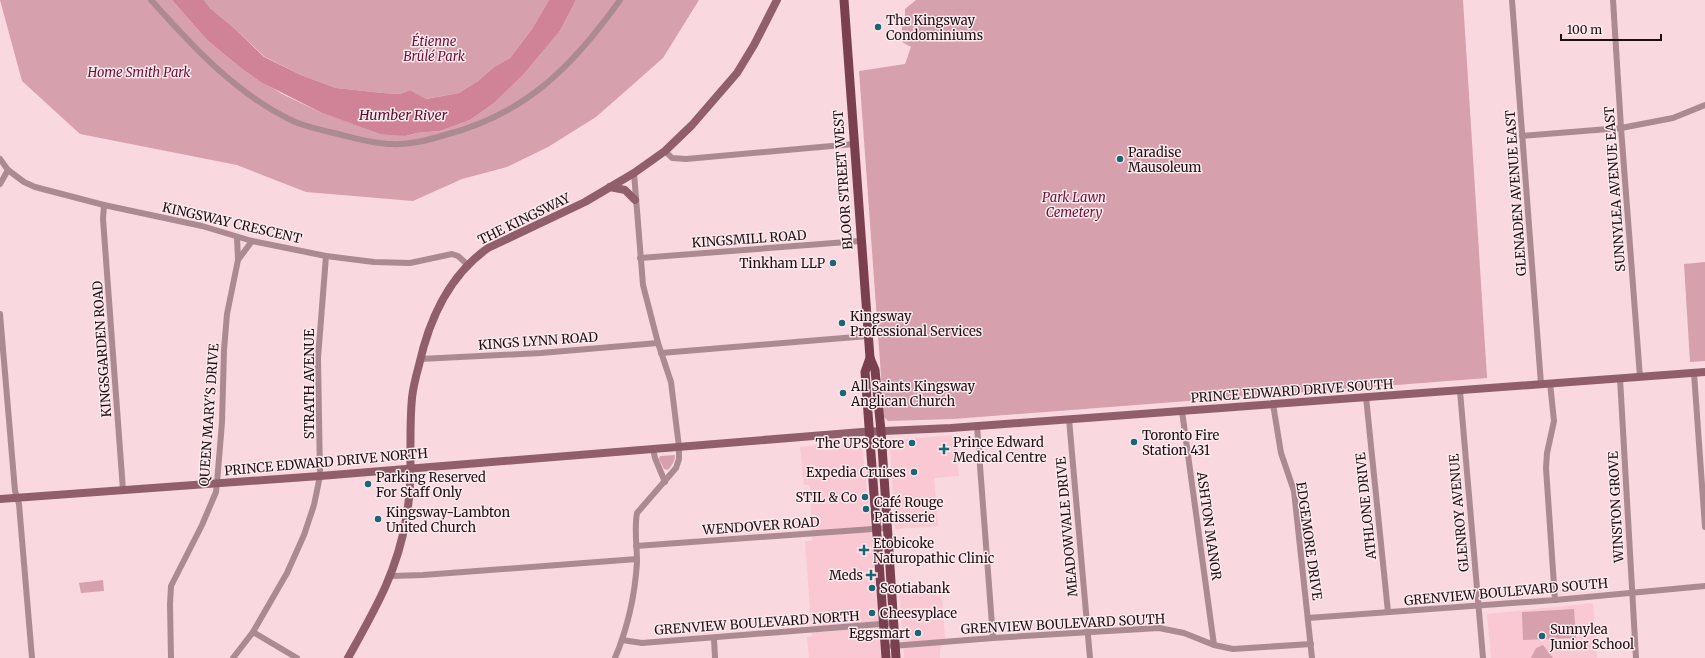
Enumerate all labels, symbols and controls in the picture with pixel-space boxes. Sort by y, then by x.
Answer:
place label: The Kingsway Condominiums [886,12,983,44]
scale bar [1561,16,1661,42]
marker: The Kingsway Condominiums [873,22,883,32]
text: 100 m [1567,22,1602,37]
park label: Étienne Brûlé Park [403,32,465,65]
park label: Home Smith Park [87,64,190,81]
water label: Humber River [358,106,447,124]
street label: SUNNYLEA AVENUE EAST [1601,106,1629,272]
street label: GLENADEN AVENUE EAST [1502,109,1530,277]
street label: BLOOR STREET WEST [830,110,856,250]
place label: Paradise Mausoleum [1128,144,1202,176]
marker: Paradise Mausoleum [1115,154,1125,164]
street label: THE KINGSWAY [475,189,574,249]
park label: Park Lawn Cemetery [1042,189,1106,221]
street label: KINGSWAY CRESCENT [161,199,303,247]
street label: KINGSMILL ROAD [691,226,807,251]
place label: Tinkham LLP [739,255,825,272]
marker: Tinkham LLP [828,258,838,268]
street label: KINGSGARDEN ROAD [89,280,115,418]
place label: Kingsway Professional Services [850,308,982,340]
marker: Kingsway Professional Services [837,318,847,328]
street label: STRATH AVENUE [301,328,318,439]
street label: KINGS LYNN ROAD [478,328,599,354]
street label: QUEEN MARY'S DRIVE [196,342,223,487]
street label: PRINCE EDWARD DRIVE SOUTH [1190,375,1394,407]
place label: All Saints Kingsway Anglican Church [850,378,976,410]
marker: All Saints Kingsway Anglican Church [838,388,848,398]
place label: Toronto Fire Station 431 [1142,427,1220,459]
place label: Prince Edward Medical Centre [953,434,1047,466]
place label: The UPS Store [816,435,904,452]
marker: Toronto Fire Station 431 [1129,437,1139,447]
marker: The UPS Store [907,438,917,448]
marker: Prince Edward Medical Centre [938,443,950,455]
street label: PRINCE EDWARD DRIVE NORTH [224,445,428,479]
street label: WINSTON GROVE [1605,450,1627,564]
street label: ATHLONE DRIVE [1352,451,1380,561]
street label: GLENROY AVENUE [1445,453,1473,573]
street label: MEADOWVALE DRIVE [1052,455,1082,598]
place label: Expedia Cruises [806,464,906,481]
marker: Expedia Cruises [909,467,919,477]
place label: Parking Reserved For Staff Only [376,469,486,501]
street label: ASHTON MANOR [1193,470,1225,581]
marker: Parking Reserved For Staff Only [363,479,373,489]
street label: EDGEMORE DRIVE [1292,481,1326,602]
place label: STIL & Co [796,489,857,506]
marker: STIL & Co [860,492,870,502]
place label: Café Rouge Patisserie [874,494,943,526]
place label: Kingsway-Lambton United Church [386,504,510,536]
marker: Café Rouge Patisserie [861,504,871,514]
street label: WENDOVER ROAD [701,513,820,539]
marker: Kingsway-Lambton United Church [373,514,383,524]
place label: Etobicoke Naturopathic Clinic [873,535,995,567]
marker: Etobicoke Naturopathic Clinic [858,544,870,556]
place label: Meds [829,567,863,584]
marker: Meds [866,570,876,580]
street label: GRENVIEW BOULEVARD SOUTH [1403,575,1609,609]
place label: Scotiabank [880,580,951,597]
marker: Scotiabank [867,583,877,593]
place label: Cheesyplace [880,605,957,622]
street label: GRENVIEW BOULEVARD NORTH [654,607,860,639]
marker: Cheesyplace [867,608,877,618]
street label: GRENVIEW BOULEVARD SOUTH [960,610,1166,638]
place label: Sunnylea Junior School [1549,621,1634,653]
place label: Eggsmart [849,625,910,642]
marker: Eggsmart [913,628,923,638]
marker: Sunnylea Junior School [1537,631,1547,641]

